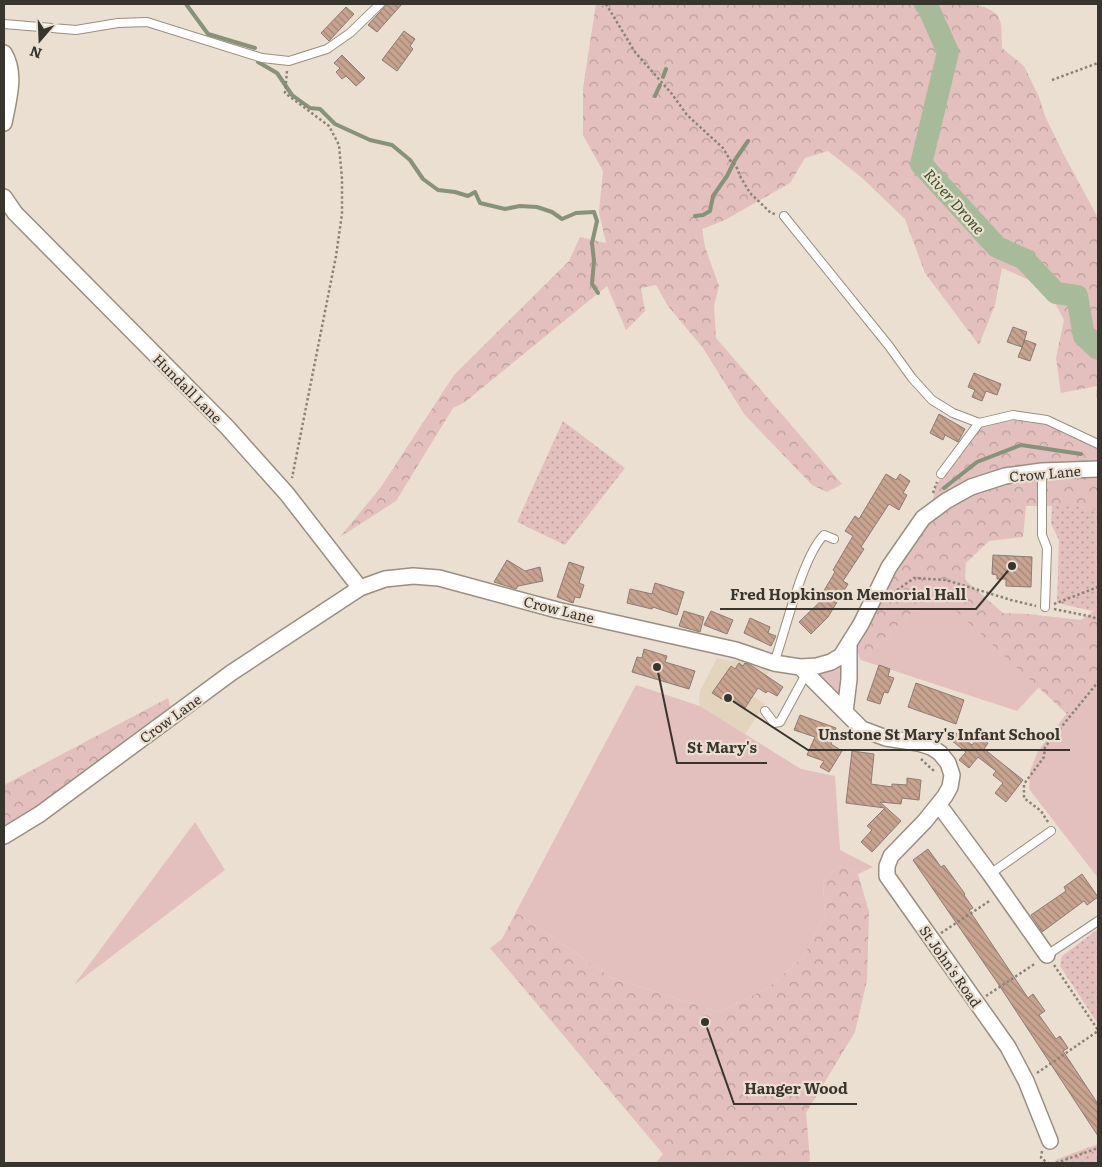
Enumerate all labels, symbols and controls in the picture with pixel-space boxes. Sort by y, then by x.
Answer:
north arrow [15,15,65,65]
text: N [26,42,44,65]
water label: River Drone [919,163,991,239]
street label: Hundall Lane [149,349,227,427]
street label: Crow Lane [1008,460,1082,486]
callout: Fred Hopkinson Memorial Hall [720,579,976,609]
text: Fred Hopkinson Memorial Hall [730,582,967,605]
street label: Crow Lane [522,591,596,627]
street label: Crow Lane [135,689,205,747]
callout: Unstone St Mary's Infant School [808,720,1070,750]
text: Unstone St Mary's Infant School [818,722,1061,745]
callout: St Mary's [677,733,767,763]
text: St Mary's [687,735,757,758]
street label: St John's Road [915,921,987,1011]
callout: Hanger Wood [734,1074,857,1104]
text: Hanger Wood [744,1076,848,1099]

